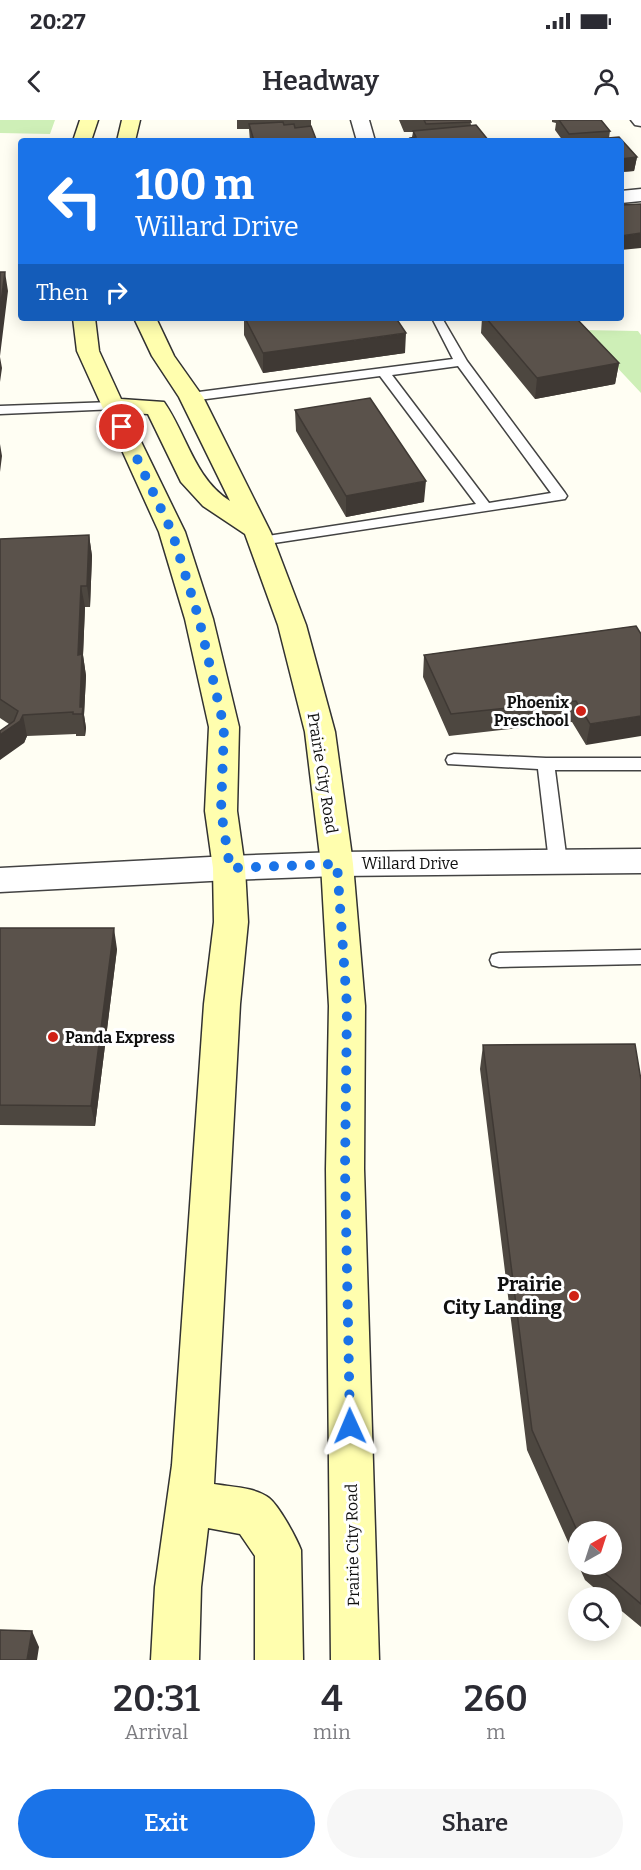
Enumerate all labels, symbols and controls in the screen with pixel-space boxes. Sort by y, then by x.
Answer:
text: 20:27 [30,8,86,35]
icon: back [18,65,51,98]
text: Headway [262,65,379,97]
icon: person [590,65,623,98]
text: 100 m [135,160,254,210]
icon: left [36,162,114,240]
text: Willard Drive [135,211,299,243]
icon: right [100,276,133,309]
text: Then [36,279,88,306]
pin [96,401,147,452]
icon: arrive [105,410,138,443]
place label: Phoenix Preschool [494,693,569,730]
marker: Phoenix Preschool [574,704,588,718]
street label: Prairie City Road [304,711,342,836]
street label: Willard Drive [361,854,459,873]
place label: Panda Express [65,1028,175,1047]
marker: Panda Express [46,1030,60,1044]
place label: Prairie City Landing [443,1272,563,1319]
marker: Prairie City Landing [567,1289,581,1303]
position arrow [318,1394,382,1458]
street label: Prairie City Road [342,1483,363,1606]
north arrow [568,1521,622,1575]
map controls [568,1521,622,1641]
button: search [568,1587,622,1641]
text: 20:31 [113,1677,200,1721]
text: 4 [321,1677,343,1721]
text: 260 [464,1677,528,1721]
text: Arrival [125,1720,188,1744]
text: min [313,1720,351,1744]
text: m [486,1720,505,1744]
button: Exit [18,1789,315,1858]
button: Share [327,1789,623,1858]

